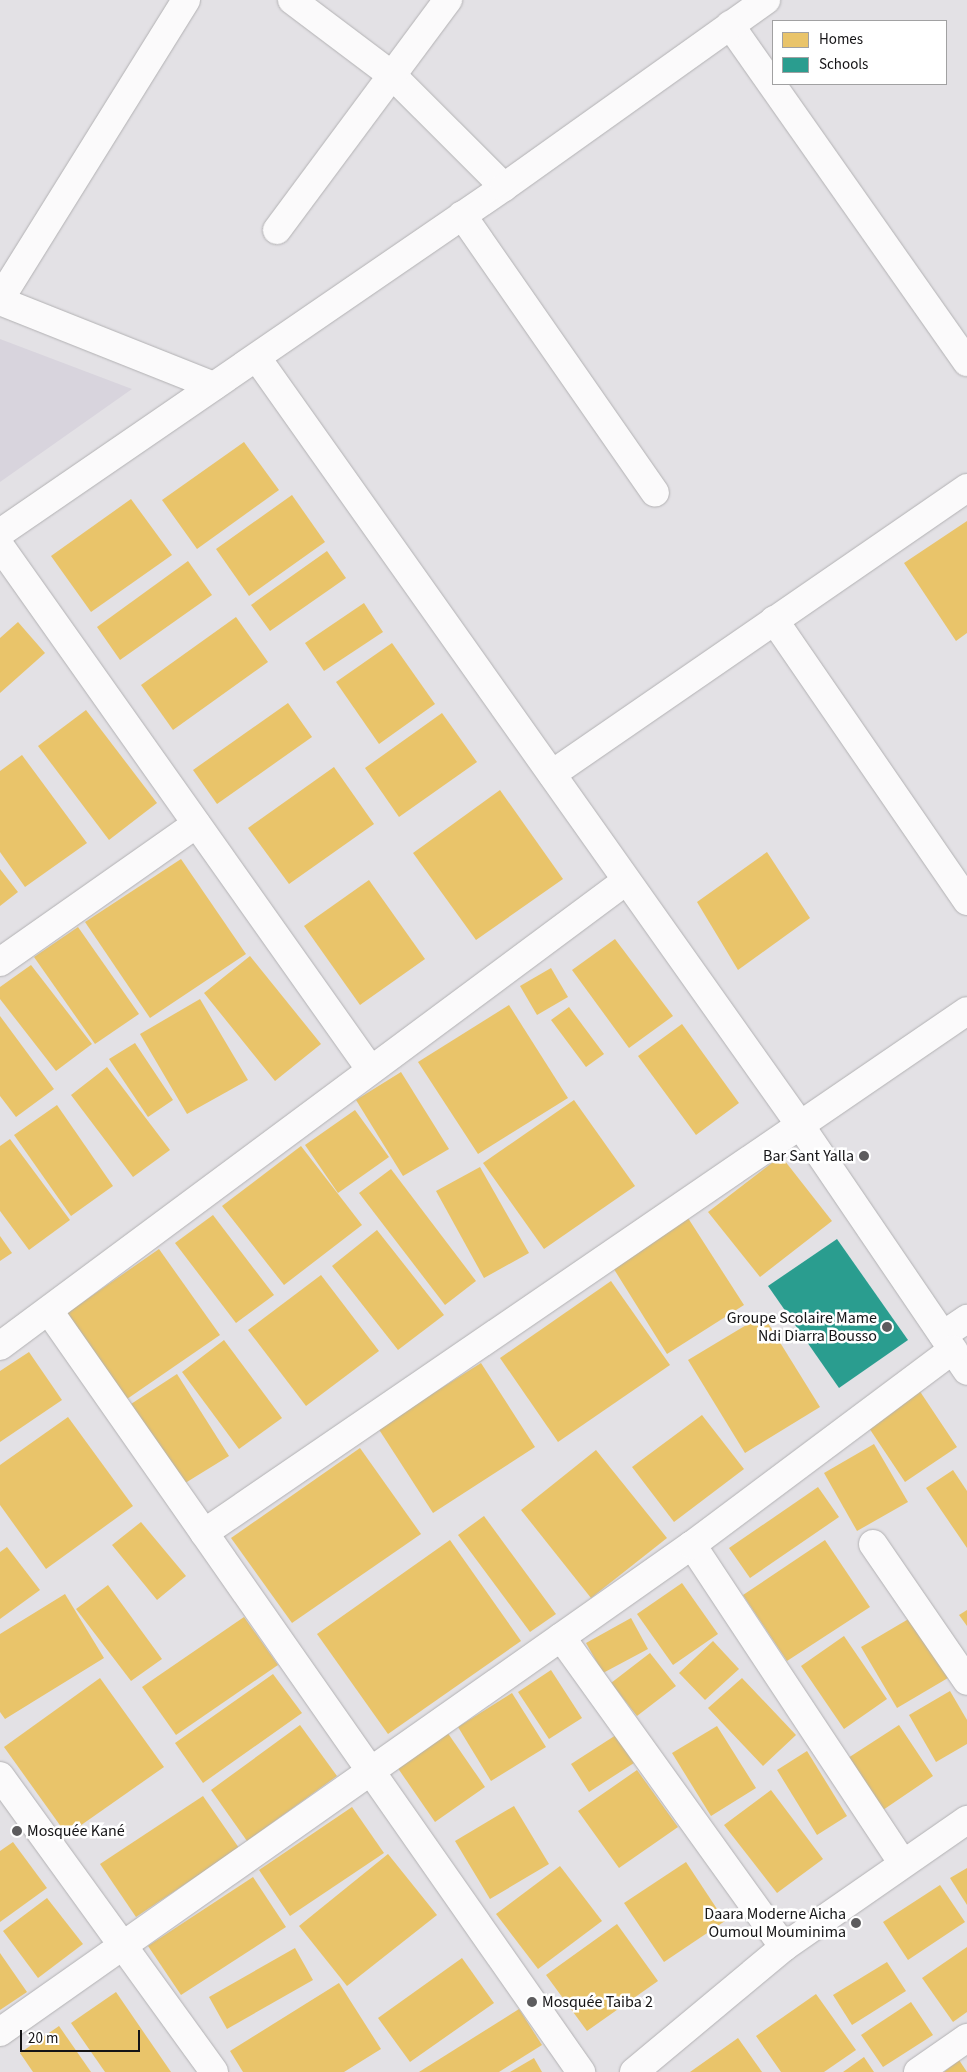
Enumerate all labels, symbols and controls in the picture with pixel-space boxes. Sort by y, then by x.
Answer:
legend [772,20,947,85]
text: Homes [819,29,863,50]
text: Schools [819,54,868,75]
place label: Bar Sant Yalla [763,1146,854,1166]
marker: Bar Sant Yalla [858,1150,870,1162]
place label: Groupe Scolaire Mame Ndi Diarra Bousso [727,1308,877,1346]
marker: Groupe Scolaire Mame Ndi Diarra Bousso [881,1321,893,1333]
place label: Mosquée Kané [27,1821,125,1841]
marker: Mosquée Kané [11,1825,23,1837]
place label: Daara Moderne Aicha Oumoul Mouminima [704,1904,846,1942]
marker: Daara Moderne Aicha Oumoul Mouminima [850,1917,862,1929]
place label: Mosquée Taiba 2 [542,1992,653,2012]
marker: Mosquée Taiba 2 [526,1996,538,2008]
scale bar [22,2020,142,2052]
text: 20 m [28,2028,58,2049]

